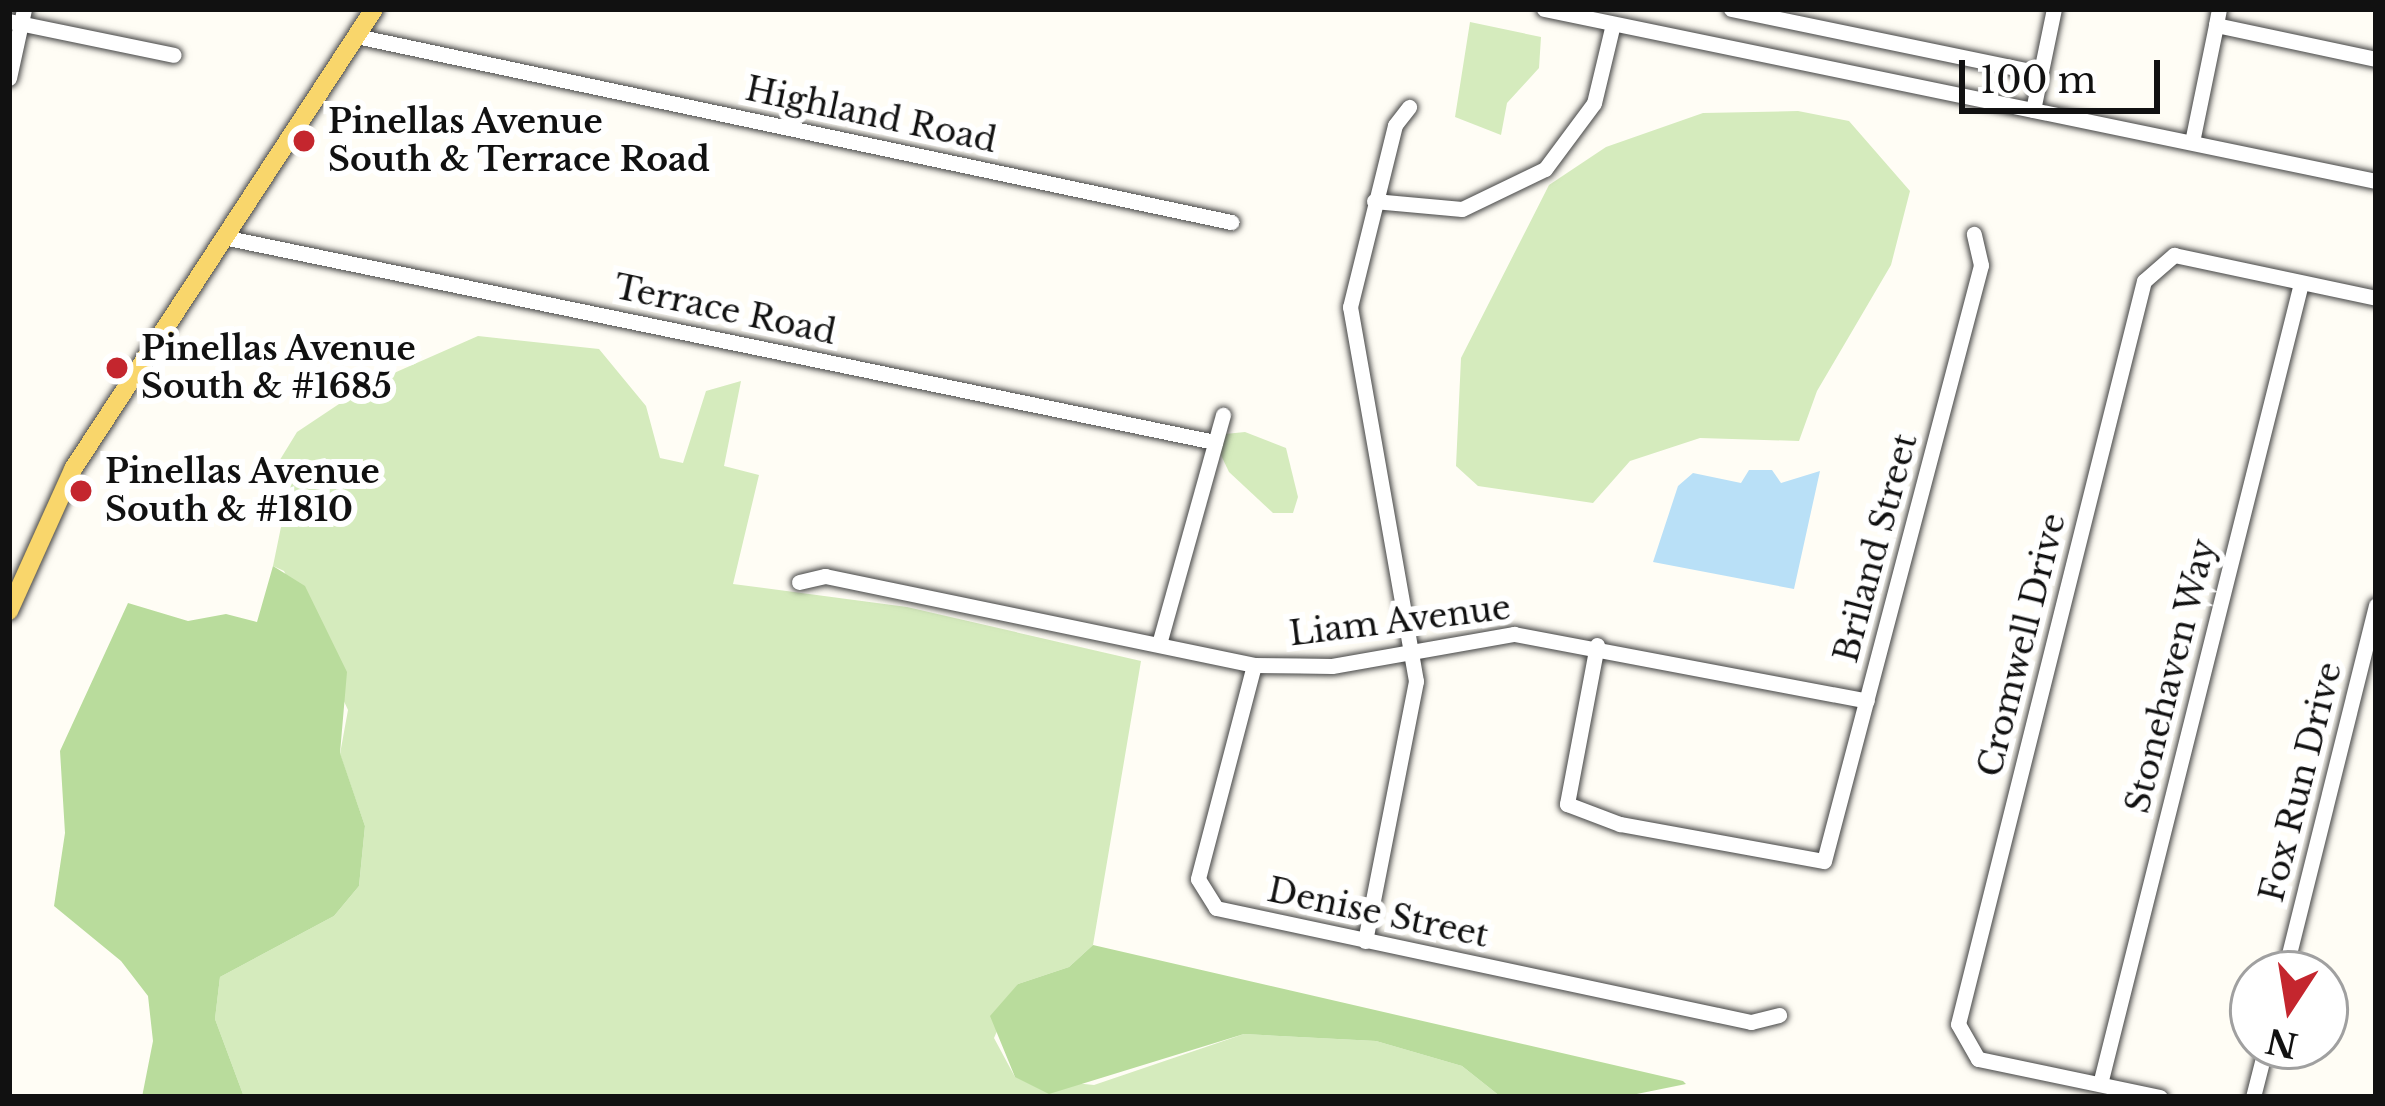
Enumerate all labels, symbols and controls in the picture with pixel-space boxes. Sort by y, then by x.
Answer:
scale bar [1965,36,2166,110]
text: 100 m [1980,58,2096,103]
street label: Highland Road [742,69,1000,161]
place label: Pinellas Avenue South & Terrace Road [328,102,711,180]
marker: Pinellas Avenue South & Terrace Road [291,128,317,154]
street label: Terrace Road [611,267,839,353]
place label: Pinellas Avenue South & #1685 [141,329,417,407]
marker: Pinellas Avenue South & #1685 [104,355,130,381]
street label: Briland Street [1826,429,1926,667]
place label: Pinellas Avenue South & #1810 [105,452,381,530]
marker: Pinellas Avenue South & #1810 [68,478,94,504]
street label: Cromwell Drive [1970,509,2074,781]
street label: Stonehaven Way [2118,534,2224,818]
street label: Liam Avenue [1286,588,1514,654]
street label: Fox Run Drive [2252,658,2350,906]
street label: Denise Street [1264,870,1492,956]
north arrow [2229,950,2349,1070]
text: N [2263,1019,2301,1066]

